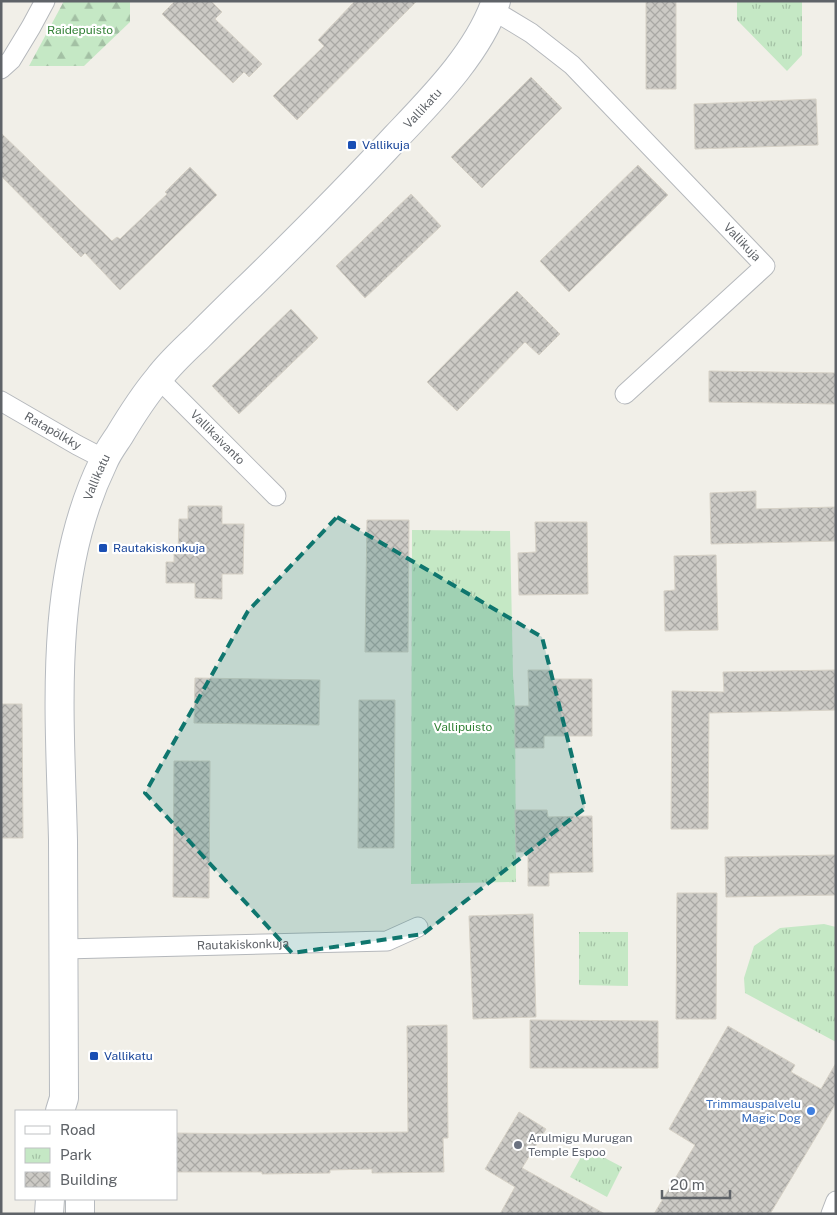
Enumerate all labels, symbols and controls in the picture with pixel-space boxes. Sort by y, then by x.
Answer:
park label: Raidepuisto [47,23,113,37]
street label: Vallikatu [401,86,445,131]
place label: Vallikuja [362,138,410,152]
marker: Vallikuja [346,139,358,151]
street label: Vallikuja [721,220,764,264]
street label: Vallikaivanto [187,407,248,468]
street label: Ratapölkky [22,409,84,453]
street label: Vallikatu [81,452,113,502]
place label: Rautakiskonkuja [113,541,205,555]
marker: Rautakiskonkuja [97,542,109,554]
park label: Vallipuisto [434,720,493,734]
street label: Rautakiskonkuja [197,936,289,953]
place label: Vallikatu [104,1049,153,1063]
marker: Vallikatu [88,1050,100,1062]
place label: Trimmauspalvelu Magic Dog [706,1097,801,1125]
marker: Trimmauspalvelu Magic Dog [805,1105,817,1117]
legend [15,1110,178,1200]
text: Road [60,1121,96,1138]
place label: Arulmigu Murugan Temple Espoo [528,1131,633,1159]
marker: Arulmigu Murugan Temple Espoo [512,1139,524,1151]
text: Park [60,1146,92,1163]
scale bar [662,1168,730,1200]
text: Building [60,1171,118,1188]
text: 20 m [670,1176,705,1193]

